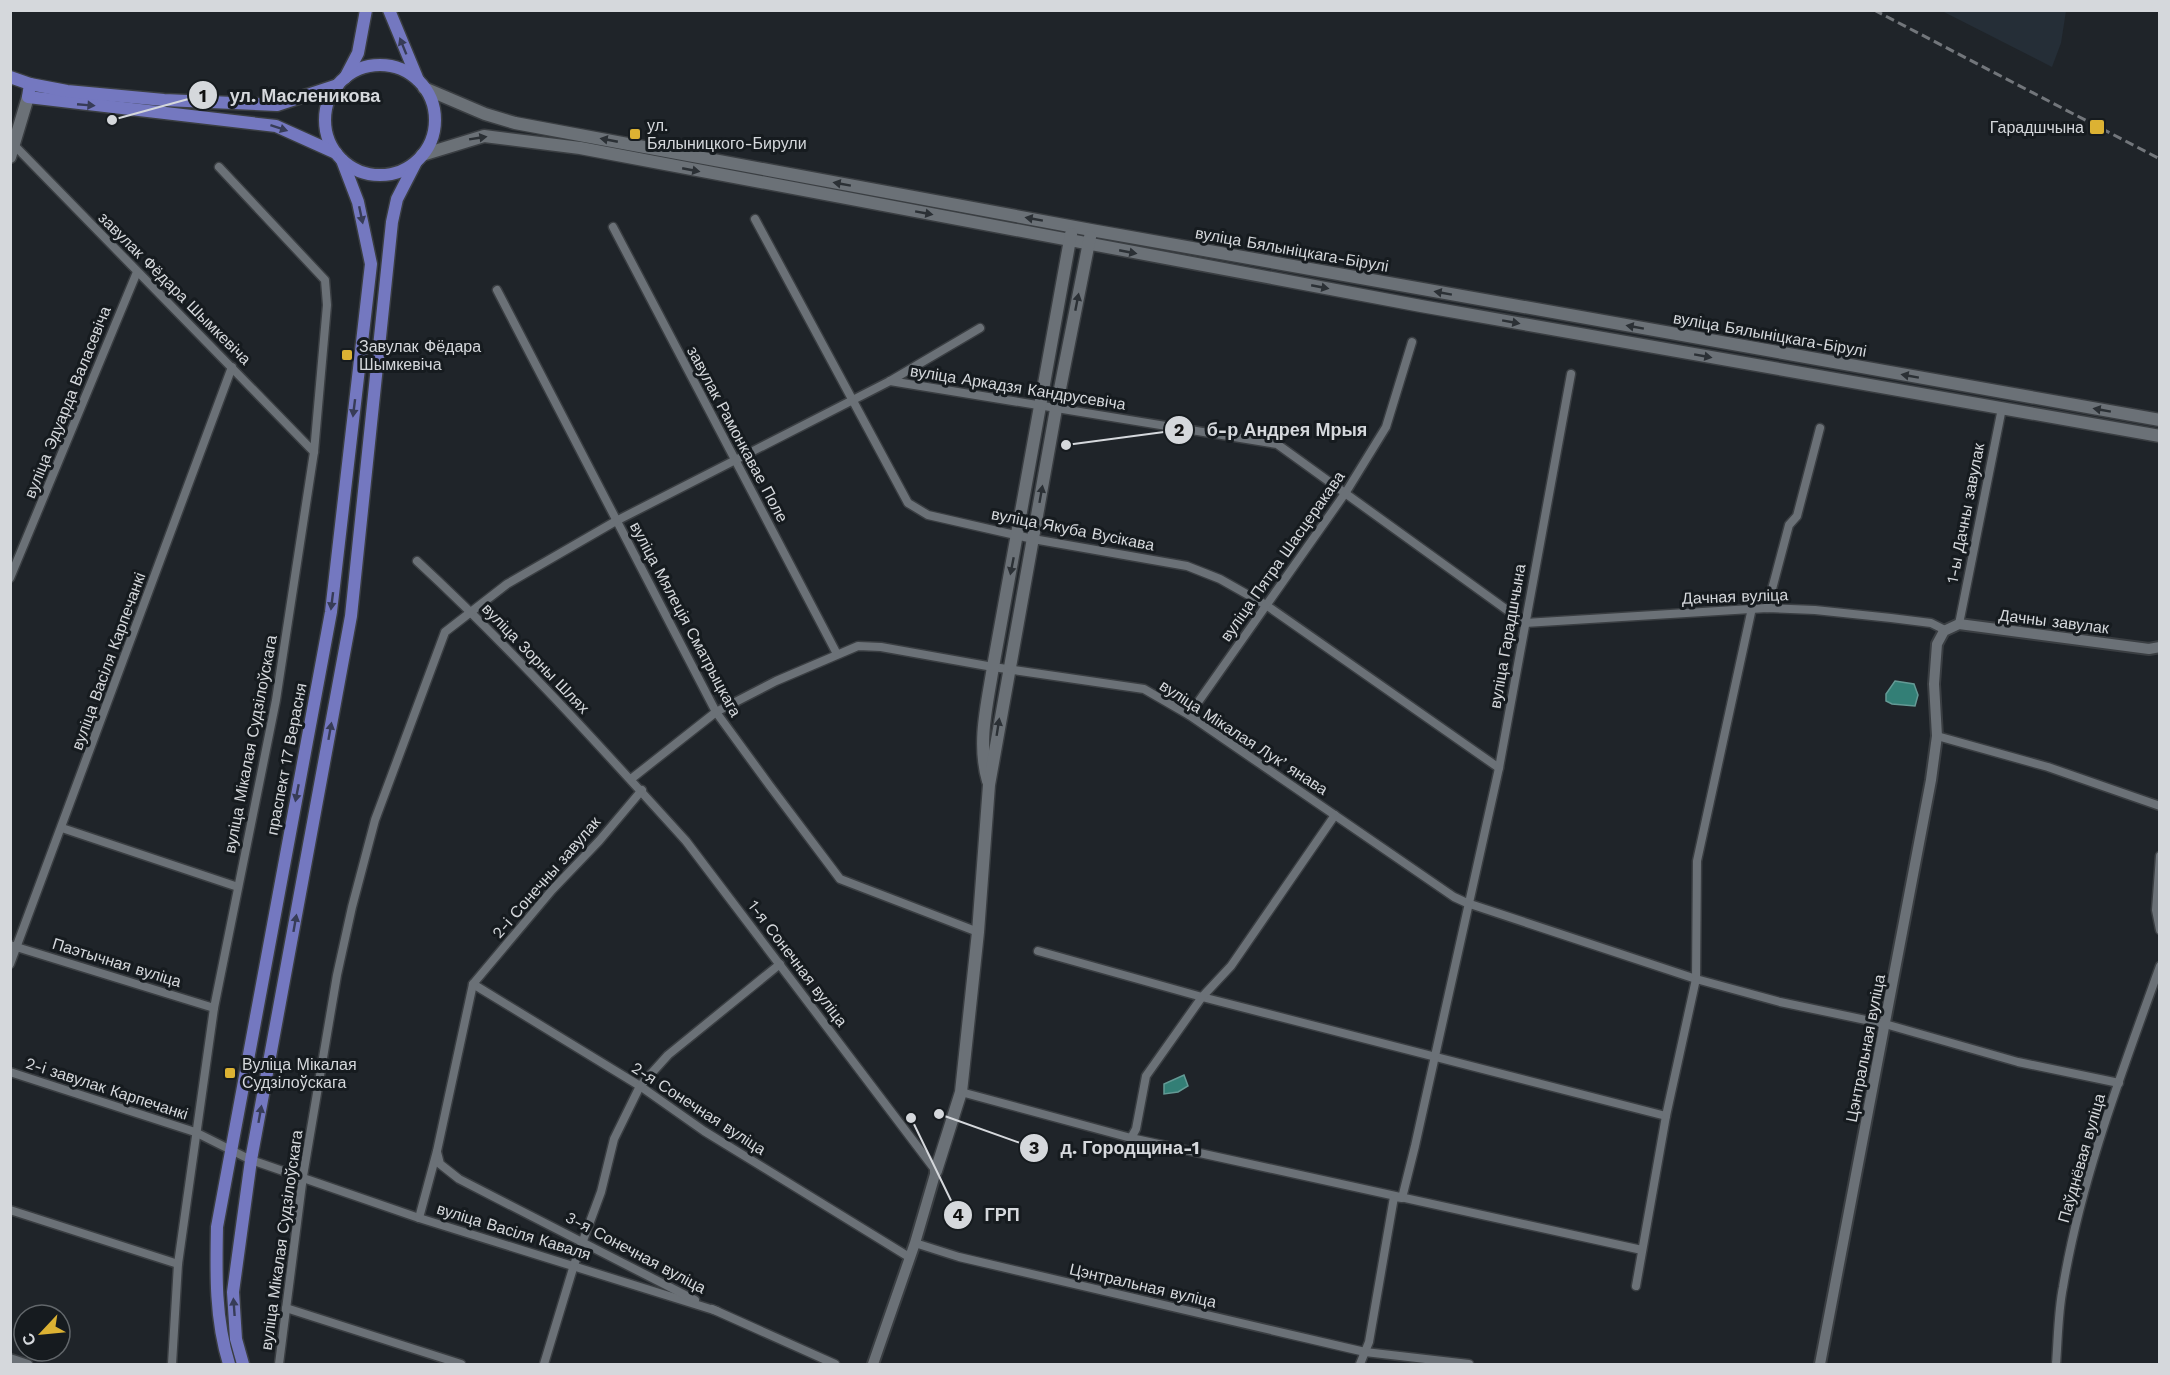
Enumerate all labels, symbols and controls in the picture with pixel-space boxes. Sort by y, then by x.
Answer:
one-way arrow [398,37,408,55]
callout: ул. Масленикова [188,77,392,113]
text: 1 [199,85,207,106]
text: ул. Масленикова [230,85,381,106]
one-way arrow [76,100,95,110]
place label: ул. Бялыницкого-Бирули [647,116,807,153]
place label: Гарадшчына [1990,118,2084,137]
marker: Гарадшчына [2088,118,2106,136]
one-way arrow [270,124,288,133]
marker: ул. Бялыницкого-Бирули [628,127,642,141]
one-way arrow [468,133,487,142]
one-way arrow [599,135,618,144]
one-way arrow [681,166,700,175]
one-way arrow [832,179,851,188]
one-way arrow [357,205,366,224]
street label: завулак Фёдара Шымкевіча [94,208,255,369]
one-way arrow [914,209,933,218]
one-way arrow [1024,214,1043,223]
street label: вуліца Бялыніцкага-Бірулі [1194,223,1390,276]
one-way arrow [1119,247,1138,256]
one-way arrow [1310,283,1329,292]
one-way arrow [1434,288,1453,297]
one-way arrow [1073,293,1082,312]
street label: вуліца Эдуарда Валасевіча [20,303,115,501]
street label: вуліца Бялыніцкага-Бірулі [1672,308,1868,361]
one-way arrow [1502,318,1521,327]
one-way arrow [1626,322,1645,331]
place label: Завулак Фёдара Шымкевіча [359,337,481,374]
street label: завулак Рамонкавае Поле [683,343,792,526]
marker: Завулак Фёдара Шымкевіча [340,348,354,362]
one-way arrow [1694,352,1713,361]
street label: вуліца Аркадзя Кандрусевіча [909,361,1127,414]
one-way arrow [1900,371,1919,380]
one-way arrow [350,398,359,417]
one-way arrow [2092,405,2111,414]
callout: б-р Андрея Мрыя [1164,412,1379,448]
text: 2 [1174,419,1184,440]
text: б-р Андрея Мрыя [1207,419,1367,440]
street label: 1-ы Дачны завулак [1943,441,1989,585]
street label: вуліца Пятра Шасцеракава [1216,467,1349,645]
one-way arrow [1037,484,1046,503]
street label: вуліца Якуба Вусікава [990,504,1156,555]
street label: вуліца Мялеція Сматрыцкага [626,519,745,720]
one-way arrow [1007,557,1016,576]
street label: вуліца Гарадшчына [1485,562,1530,710]
street label: вуліца Васіля Карпечанкі [67,570,149,753]
street label: Дачная вуліца [1682,585,1789,608]
one-way arrow [327,592,337,611]
street label: вуліца Зорны Шлях [478,599,593,718]
street label: Дачны завулак [1998,605,2111,638]
street label: вуліца Мікалая Судзілоўскага [220,633,281,855]
street label: вуліца Мікалая Лукʼянава [1156,676,1331,799]
street label: праспект 17 Верасня [262,681,311,837]
one-way arrow [994,717,1003,736]
one-way arrow [326,721,335,740]
one-way arrow [292,784,301,803]
street label: 2-і Сонечны завулак [488,812,605,942]
street label: 1-я Сонечная вуліца [744,896,851,1030]
one-way arrow [291,913,300,932]
street label: Паэтычная вуліца [50,934,184,991]
street label: Цэнтральная вуліца [1842,972,1889,1124]
street label: 2-і завулак Карпечанкі [23,1053,190,1124]
place label: Вуліца Мікалая Судзілоўскага [242,1055,357,1092]
street label: 2-я Сонечная вуліца [628,1058,769,1159]
marker: Вуліца Мікалая Судзілоўскага [223,1066,237,1080]
street label: Паўднёвая вуліца [2054,1091,2109,1225]
one-way arrow [256,1105,265,1124]
street label: вуліца Мікалая Судзілоўскага [257,1129,306,1351]
callout: д. Городщина-1 [1019,1130,1212,1166]
text: 3 [1029,1137,1039,1158]
text: д. Городщина-1 [1061,1137,1199,1158]
callout: ГРП [943,1197,1032,1233]
street label: вуліца Васіля Каваля [434,1199,593,1264]
text: 4 [952,1204,964,1225]
text: ГРП [984,1204,1020,1225]
street label: 3-я Сонечная вуліца [562,1207,709,1298]
street label: Цэнтральная вуліца [1068,1259,1218,1312]
one-way arrow [229,1298,238,1317]
north arrow [12,1303,72,1363]
text: С [18,1330,40,1349]

